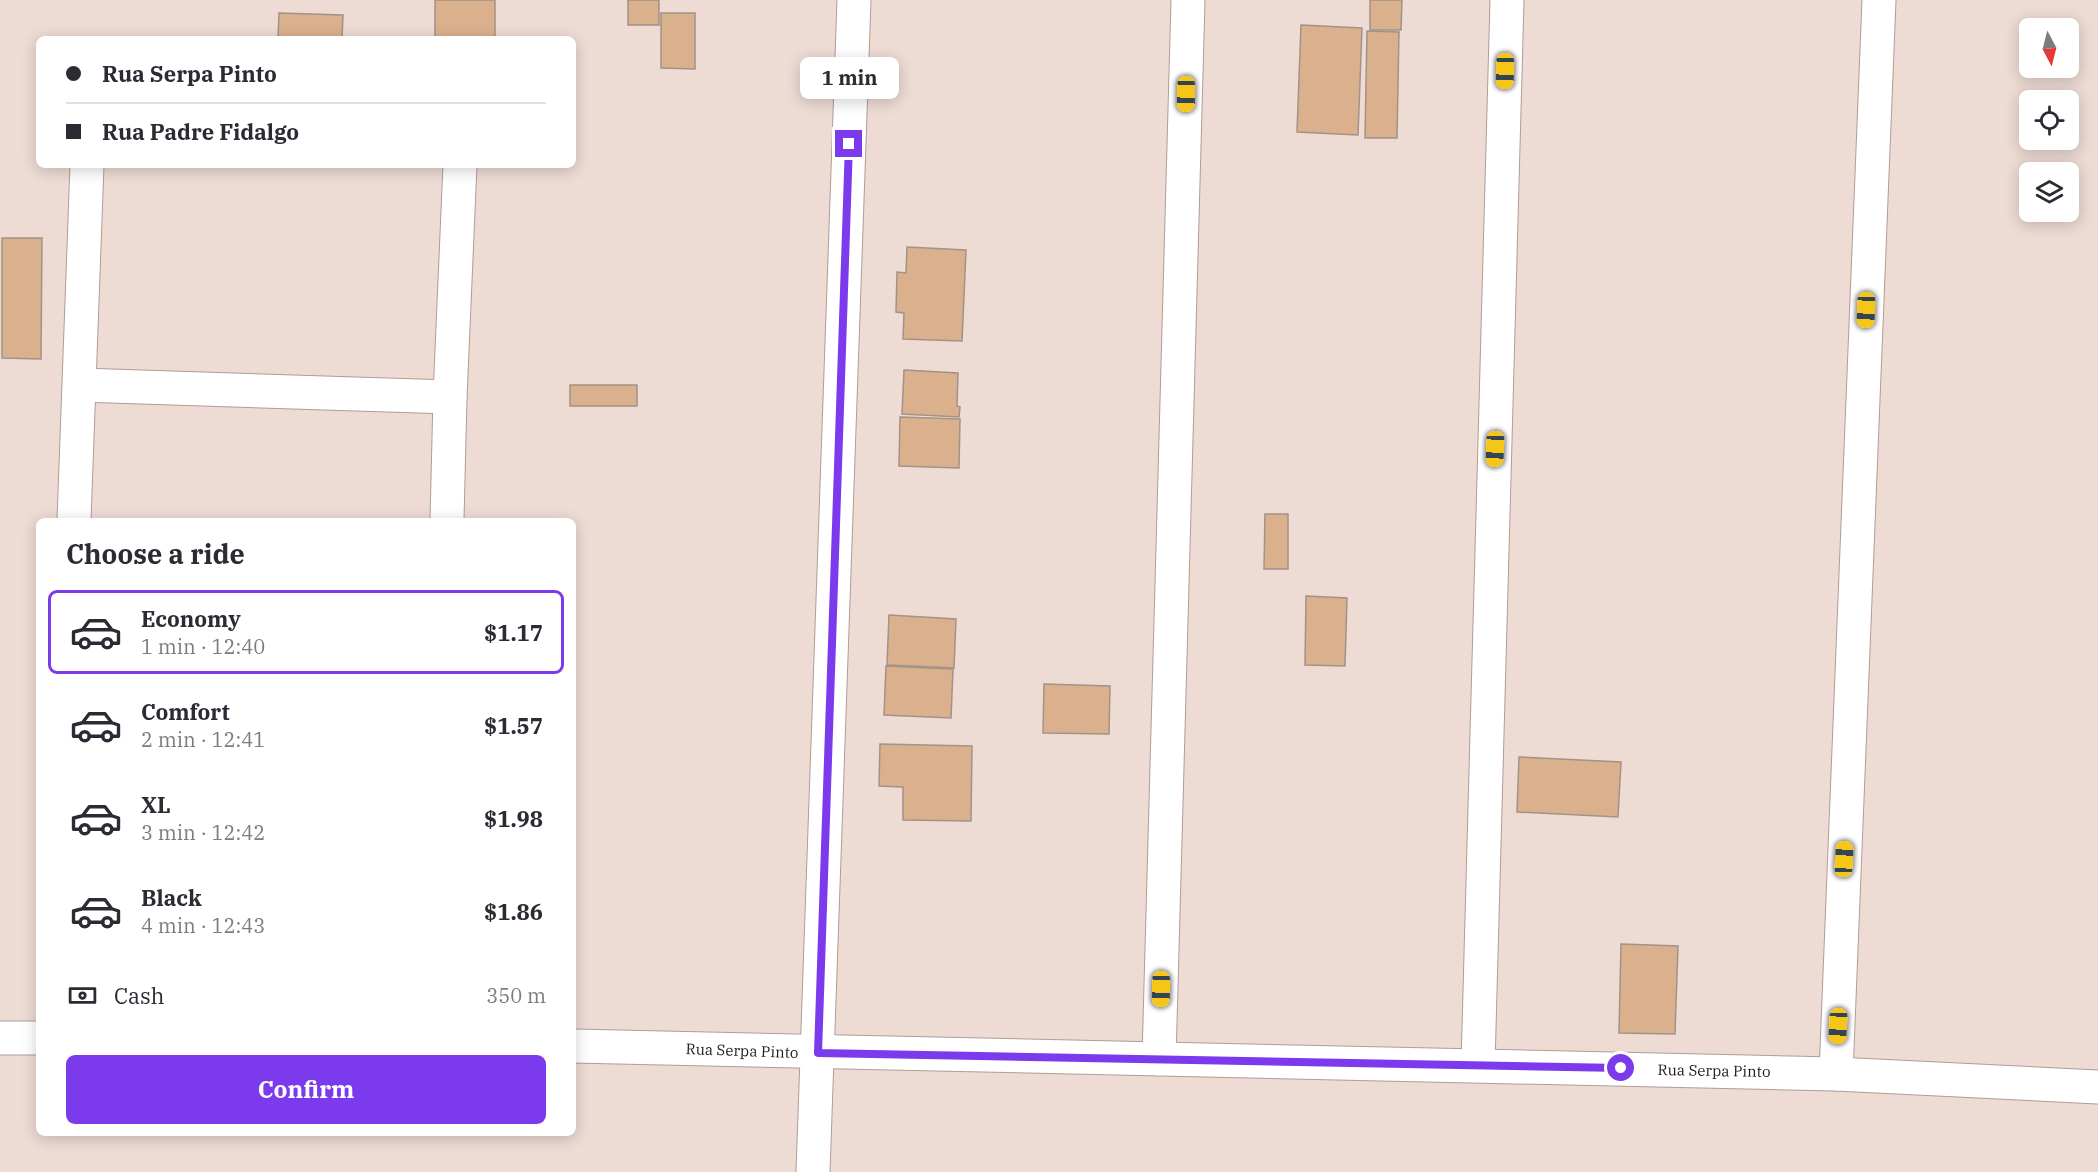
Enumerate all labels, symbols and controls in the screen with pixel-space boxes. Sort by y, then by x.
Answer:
north arrow [2019,18,2079,78]
map controls [2019,18,2079,222]
car [1496,53,1514,89]
callout: 1 min [800,57,898,99]
text: Rua Serpa Pinto [102,59,277,88]
text: 1 min [822,64,878,91]
car [1177,76,1195,112]
button: locate [2019,90,2079,150]
text: Rua Padre Fidalgo [102,117,299,146]
route end [835,130,862,157]
button: layers [2019,162,2079,222]
car [1856,292,1876,328]
car [1485,431,1505,467]
text: Choose a ride [66,536,245,571]
text: Economy [141,604,241,633]
icon: car [69,605,123,659]
text: $1.17 [484,618,543,647]
text: 1 min · 12:40 [141,633,265,660]
text: Comfort [141,697,230,726]
icon: car [69,698,123,752]
text: $1.57 [484,711,543,740]
text: 2 min · 12:41 [141,726,265,753]
text: XL [141,790,171,819]
icon: car [69,791,123,845]
text: $1.98 [484,804,543,833]
text: 3 min · 12:42 [141,819,265,846]
car [1834,841,1854,877]
text: Black [141,883,202,912]
icon: car [69,884,123,938]
text: $1.86 [484,897,543,926]
text: 4 min · 12:43 [141,912,265,939]
car [1152,971,1170,1007]
icon: cash [66,979,99,1012]
text: Cash [114,981,165,1010]
text: 350 m [486,982,546,1009]
car [1828,1008,1848,1044]
street label: Rua Serpa Pinto [685,1039,799,1062]
route start [1607,1054,1634,1081]
button: Confirm [66,1055,546,1124]
street label: Rua Serpa Pinto [1657,1060,1771,1081]

